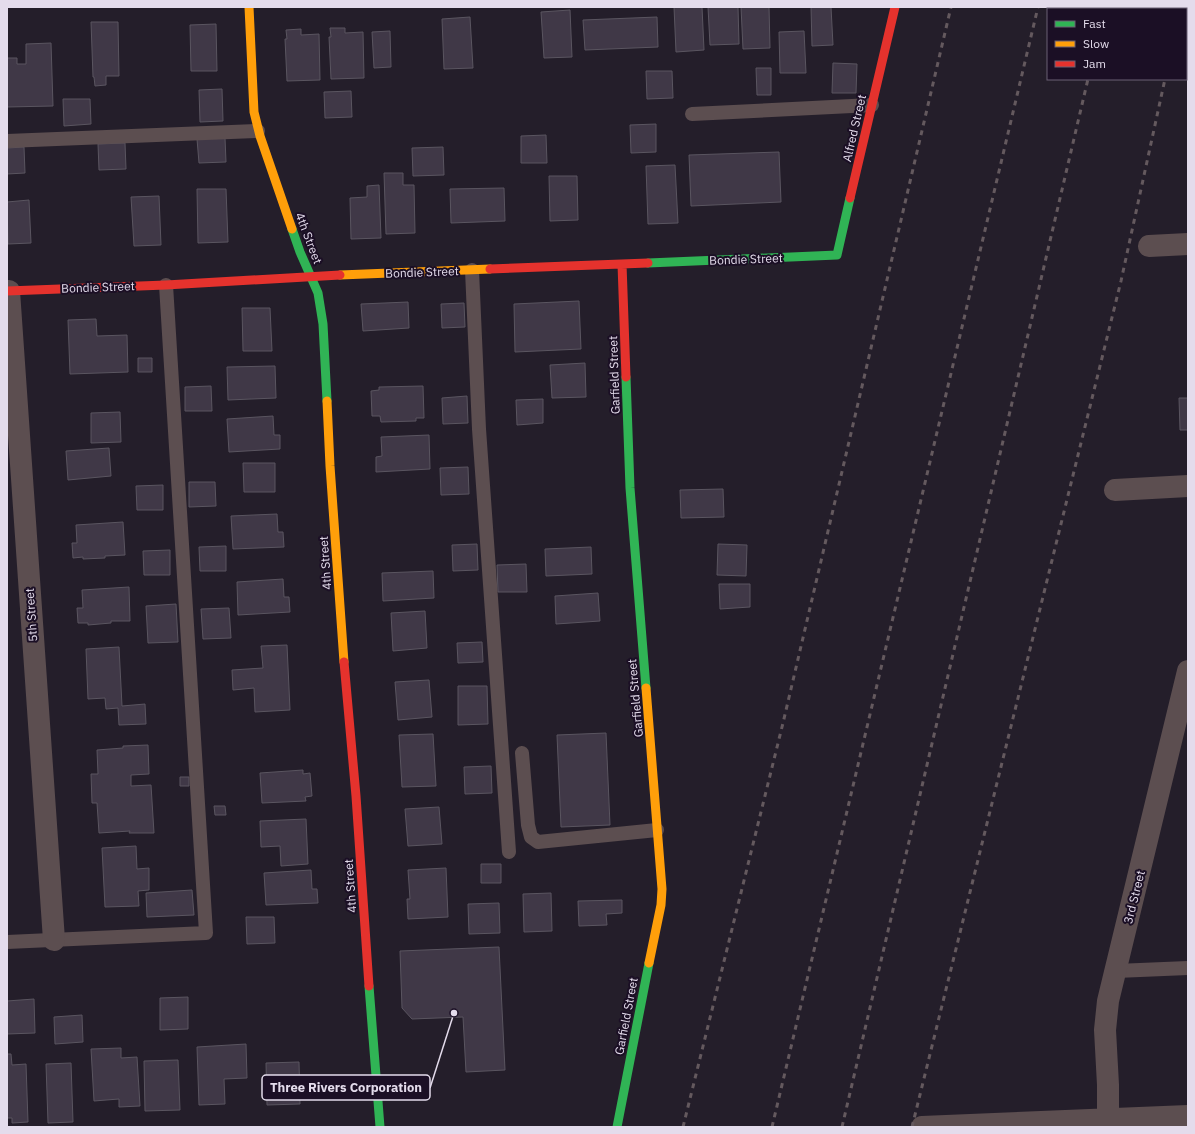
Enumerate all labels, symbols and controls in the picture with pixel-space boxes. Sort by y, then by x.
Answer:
legend [1047,8,1187,80]
text: Fast [1083,16,1106,31]
text: Slow [1083,36,1109,51]
text: Jam [1083,56,1106,71]
street label: Alfred Street [839,93,869,163]
street label: 4th Street [292,210,326,266]
street label: Bondie Street [709,250,783,268]
street label: Bondie Street [385,263,459,281]
street label: Bondie Street [61,278,135,296]
street label: Garfield Street [605,335,623,415]
street label: 4th Street [316,536,334,590]
street label: 5th Street [22,588,40,642]
street label: Garfield Street [624,658,646,738]
street label: 4th Street [341,859,359,913]
street label: 3rd Street [1120,869,1148,925]
street label: Garfield Street [611,976,641,1056]
callout: Three Rivers Corporation [262,1075,430,1100]
text: Three Rivers Corporation [270,1079,422,1096]

